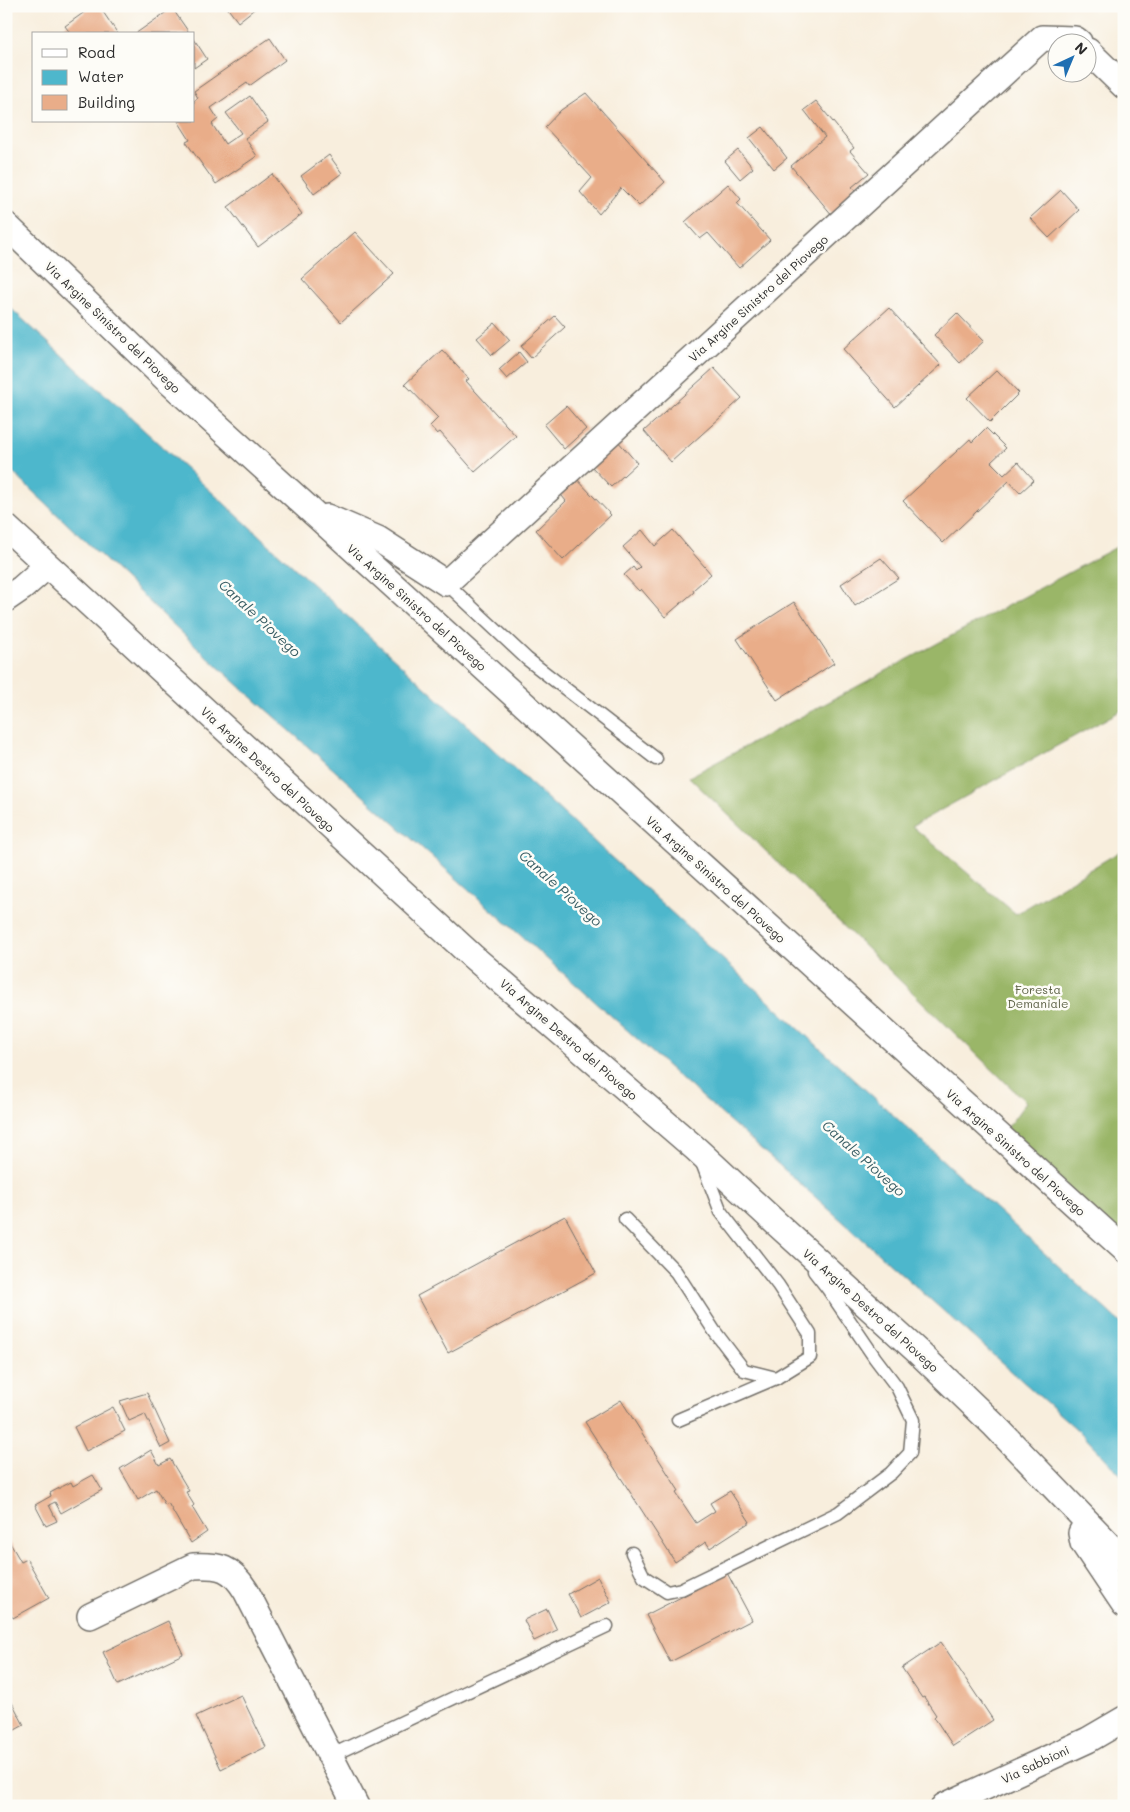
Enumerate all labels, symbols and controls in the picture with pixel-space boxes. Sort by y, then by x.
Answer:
legend [32,32,195,122]
north arrow [1048,32,1098,82]
text: N [1071,38,1092,59]
text: Road [78,42,115,62]
text: Water [78,66,124,86]
text: Building [78,92,135,112]
street label: Via Argine Sinistro del Piovego [685,231,831,365]
street label: Via Argine Sinistro del Piovego [42,258,184,396]
street label: Via Argine Sinistro del Piovego [344,540,490,674]
water label: Canale Piovego [215,575,305,661]
street label: Via Argine Destro del Piovego [198,703,338,835]
street label: Via Argine Sinistro del Piovego [643,812,789,946]
water label: Canale Piovego [515,846,607,930]
street label: Via Argine Destro del Piovego [497,975,641,1103]
park label: Foresta Demaniale [1008,981,1068,1011]
street label: Via Argine Sinistro del Piovego [943,1085,1089,1219]
water label: Canale Piovego [818,1116,910,1200]
street label: Via Argine Destro del Piovego [800,1245,942,1375]
street label: Via Sabbioni [998,1741,1072,1787]

